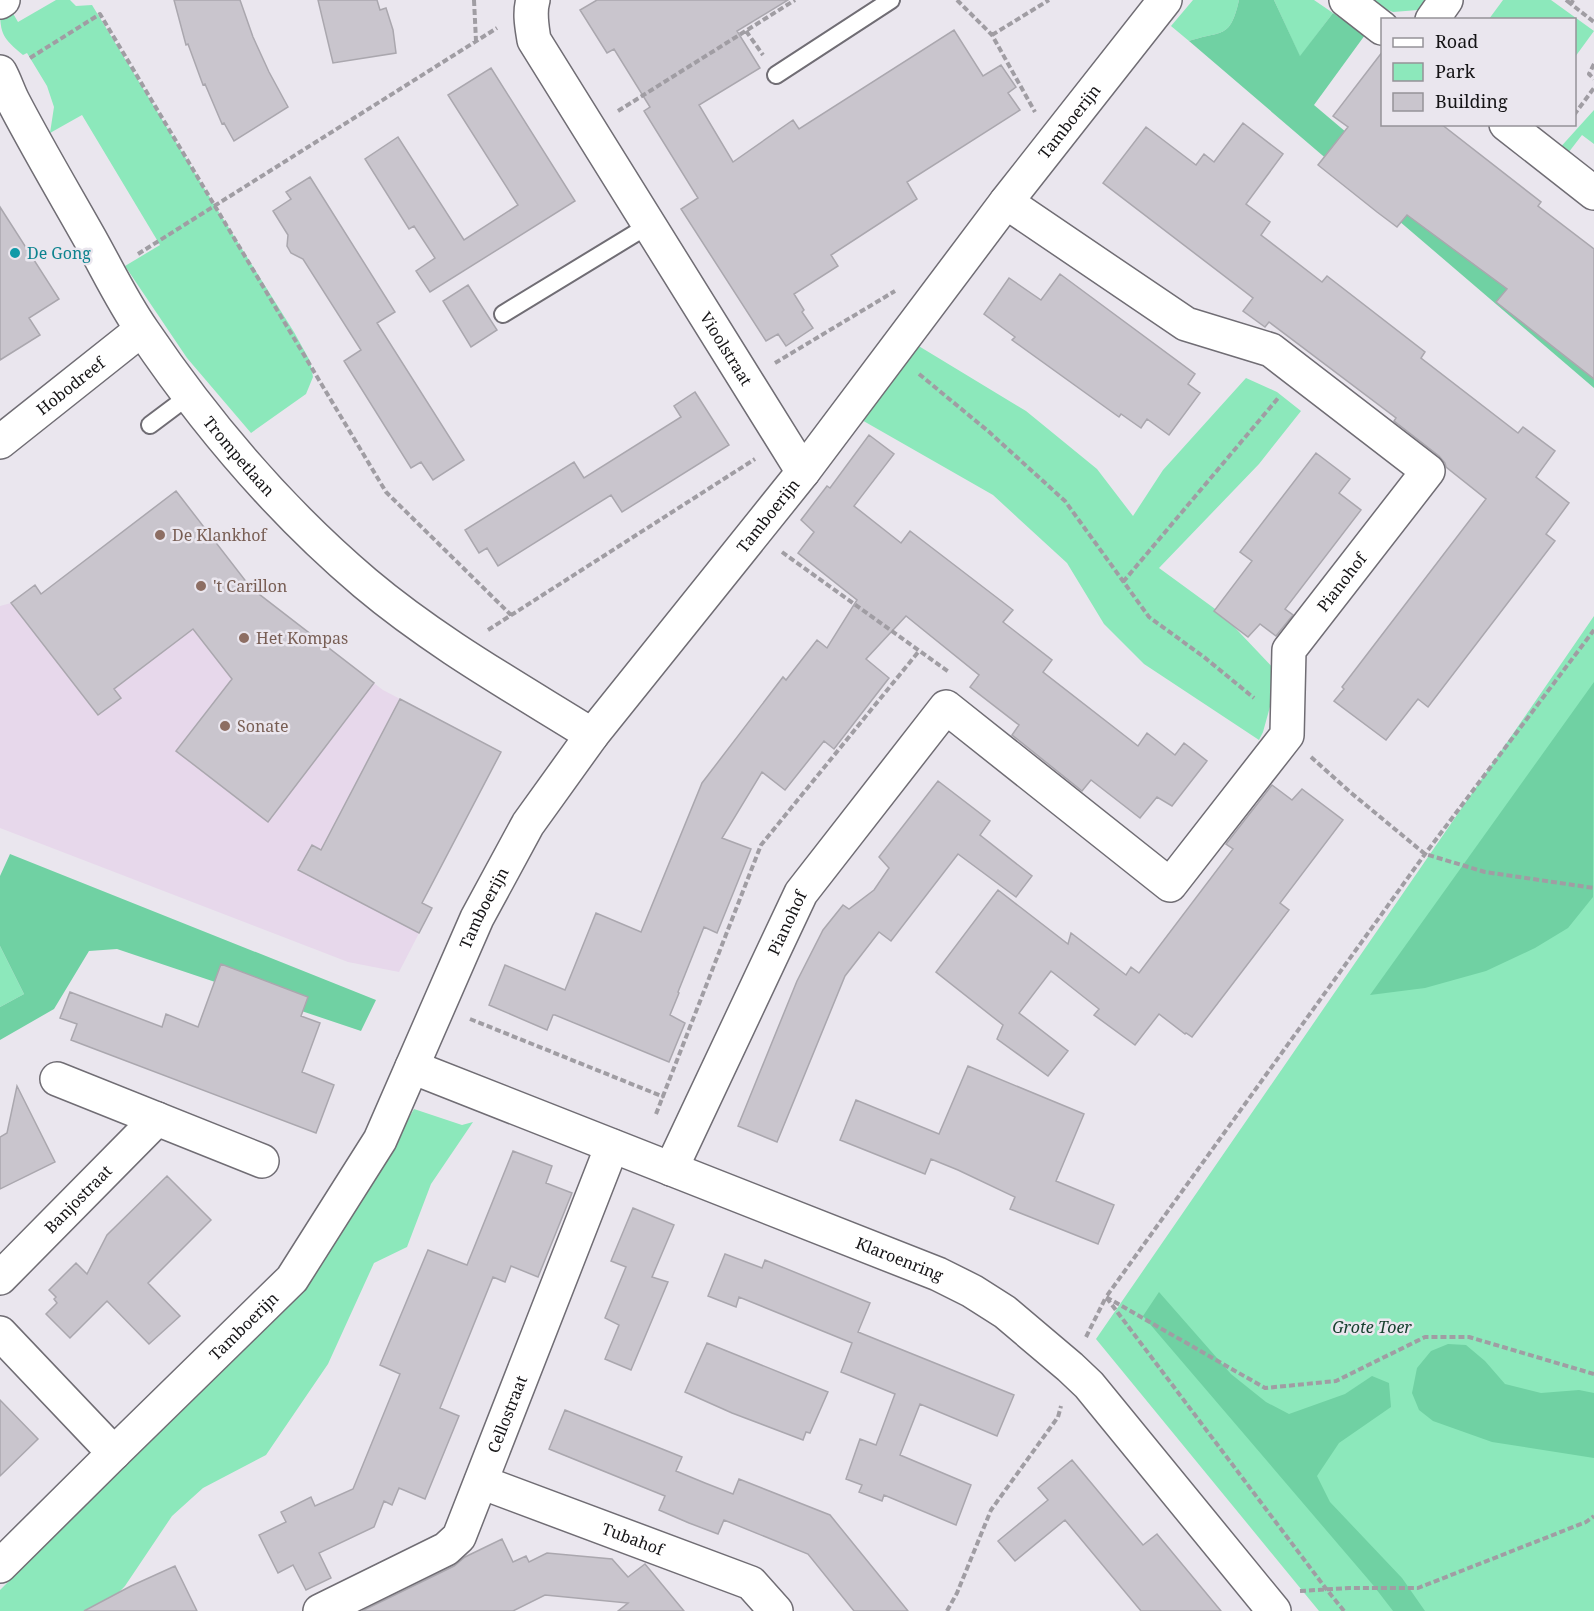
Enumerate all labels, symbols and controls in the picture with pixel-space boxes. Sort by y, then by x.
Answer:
legend [1381,18,1576,126]
text: Road [1435,29,1478,53]
text: Park [1435,59,1475,83]
street label: Tamboerijn [1033,80,1105,163]
text: Building [1435,89,1508,113]
place label: De Gong [27,242,91,264]
marker: De Gong [8,246,22,260]
street label: Vioolstraat [695,308,758,390]
street label: Hobodreef [32,351,111,420]
street label: Trompetlaan [198,412,280,501]
street label: Tamboerijn [732,474,804,557]
place label: De Klankhof [172,524,269,546]
marker: De Klankhof [153,528,167,542]
street label: Pianohof [1312,547,1373,616]
place label: 't Carillon [213,575,287,597]
marker: 't Carillon [194,579,208,593]
place label: Het Kompas [256,627,348,649]
marker: Het Kompas [237,631,251,645]
place label: Sonate [237,715,288,737]
marker: Sonate [218,719,232,733]
street label: Tamboerijn [454,863,513,952]
street label: Pianohof [762,885,812,959]
street label: Banjostraat [39,1160,117,1238]
street label: Klaroenring [853,1232,948,1286]
street label: Tamboerijn [204,1287,283,1365]
park label: Grote Toer [1332,1316,1412,1338]
street label: Cellostraat [482,1372,532,1456]
street label: Tubahof [599,1517,669,1561]

